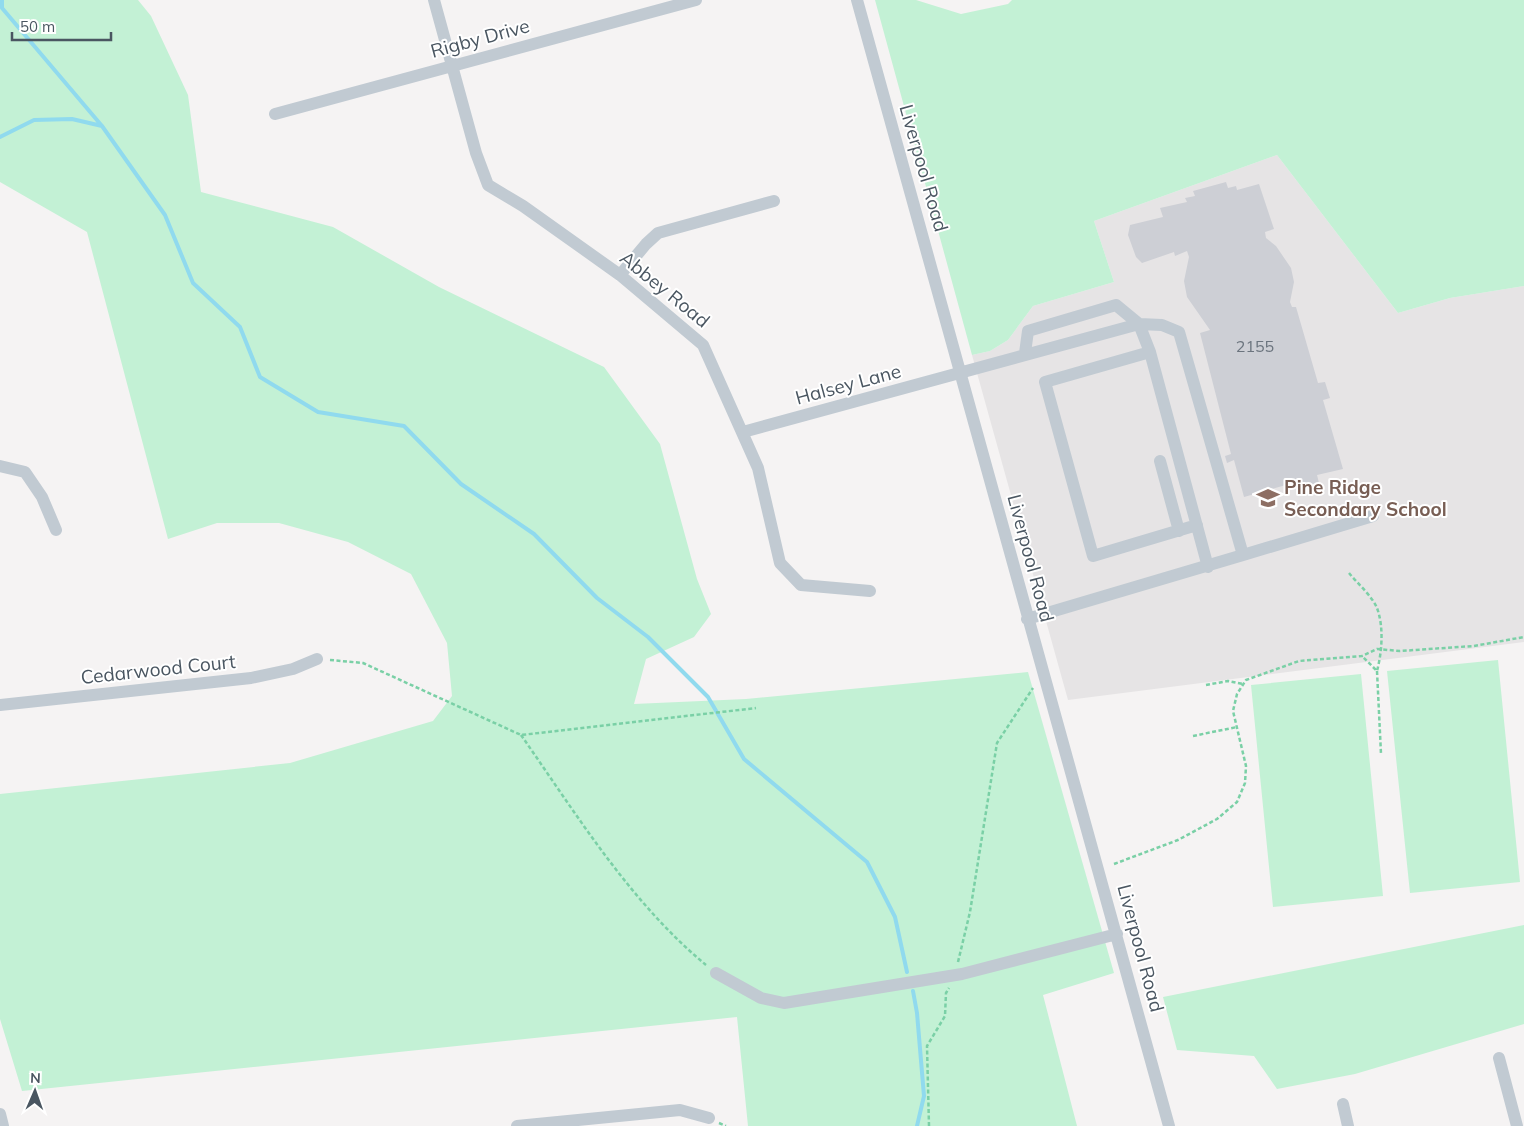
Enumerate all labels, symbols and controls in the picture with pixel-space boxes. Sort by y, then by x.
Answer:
scale bar [12,10,111,42]
street label: Rigby Drive [428,13,532,63]
text: 50 m [20,17,55,36]
street label: Liverpool Road [894,102,954,234]
street label: Abbey Road [615,245,715,333]
house number: 2155 [1236,336,1274,356]
street label: Halsey Lane [793,358,903,410]
place label: Pine Ridge Secondary School [1284,475,1447,521]
school or university icon: Pine Ridge Secondary School [1255,485,1281,511]
street label: Liverpool Road [1002,492,1060,624]
street label: Cedarwood Court [79,649,237,689]
street label: Liverpool Road [1112,882,1170,1014]
north arrow [10,1066,60,1116]
text: N [30,1069,41,1087]

